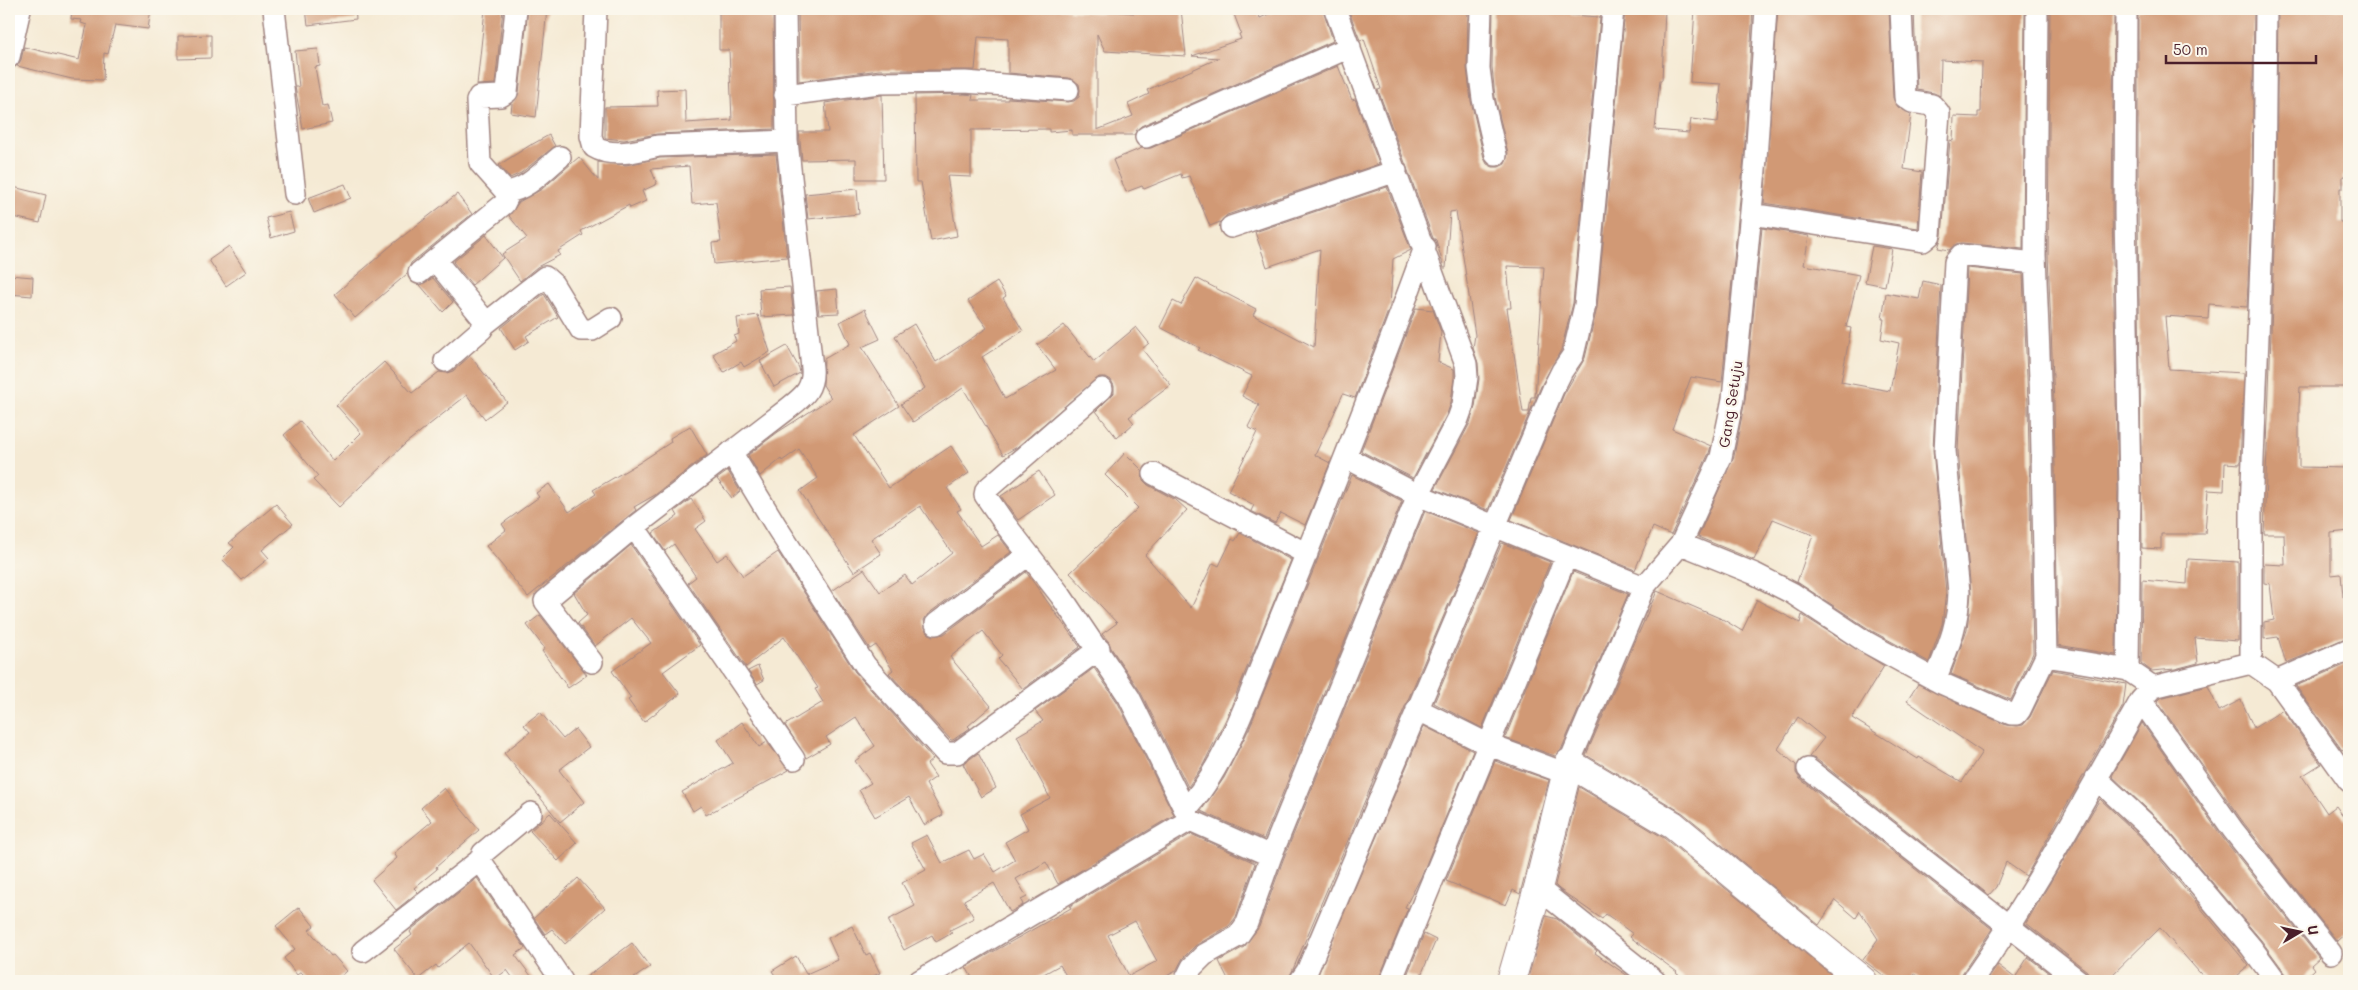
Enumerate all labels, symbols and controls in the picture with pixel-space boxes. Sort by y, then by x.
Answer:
scale bar [2166,32,2316,64]
text: 50 m [2173,39,2208,59]
street label: Gang Setuju [1713,359,1747,449]
north arrow [2276,908,2326,958]
text: U [2303,924,2323,936]

